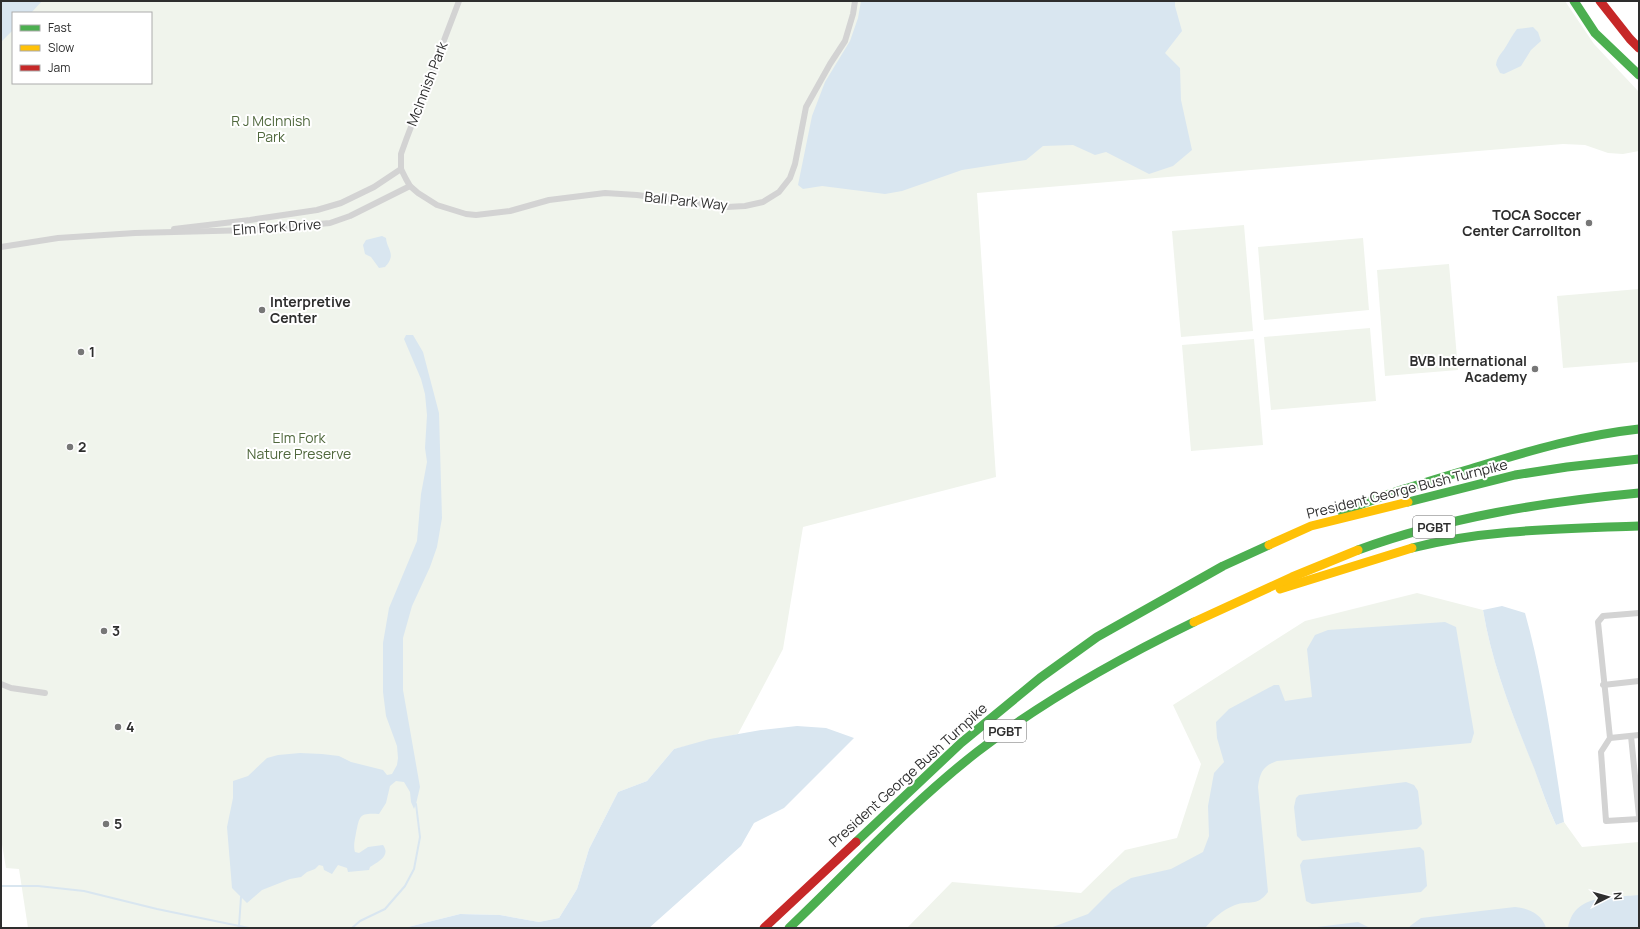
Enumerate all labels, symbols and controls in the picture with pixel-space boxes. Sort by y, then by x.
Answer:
legend [12,12,152,84]
text: Fast [48,19,72,36]
street label: McInnish Park [402,38,452,129]
text: Slow [48,39,74,56]
text: Jam [48,59,70,76]
park label: R J McInnish Park [231,111,311,146]
street label: Ball Park Way [643,187,729,214]
place label: TOCA Soccer Center Carrollton [1462,205,1581,240]
street label: Elm Fork Drive [232,214,322,239]
marker: TOCA Soccer Center Carrollton [1584,218,1594,228]
place label: Interpretive Center [270,292,351,327]
marker: Interpretive Center [257,305,267,315]
place label: 1 [89,342,95,361]
marker: 1 [76,347,86,357]
place label: BVB International Academy [1409,351,1527,386]
marker: BVB International Academy [1530,364,1540,374]
park label: Elm Fork Nature Preserve [247,428,351,463]
place label: 2 [78,437,86,456]
marker: 2 [65,442,75,452]
street label: President George Bush Turnpike [1304,454,1509,523]
road number: PGBT [1413,516,1455,538]
place label: 3 [112,621,120,640]
marker: 3 [99,626,109,636]
street label: President George Bush Turnpike [824,698,991,851]
place label: 4 [126,717,135,736]
road number: PGBT [984,720,1026,742]
marker: 4 [113,722,123,732]
place label: 5 [114,814,122,833]
marker: 5 [101,819,111,829]
north arrow [1588,877,1628,917]
text: N [1611,891,1626,901]

